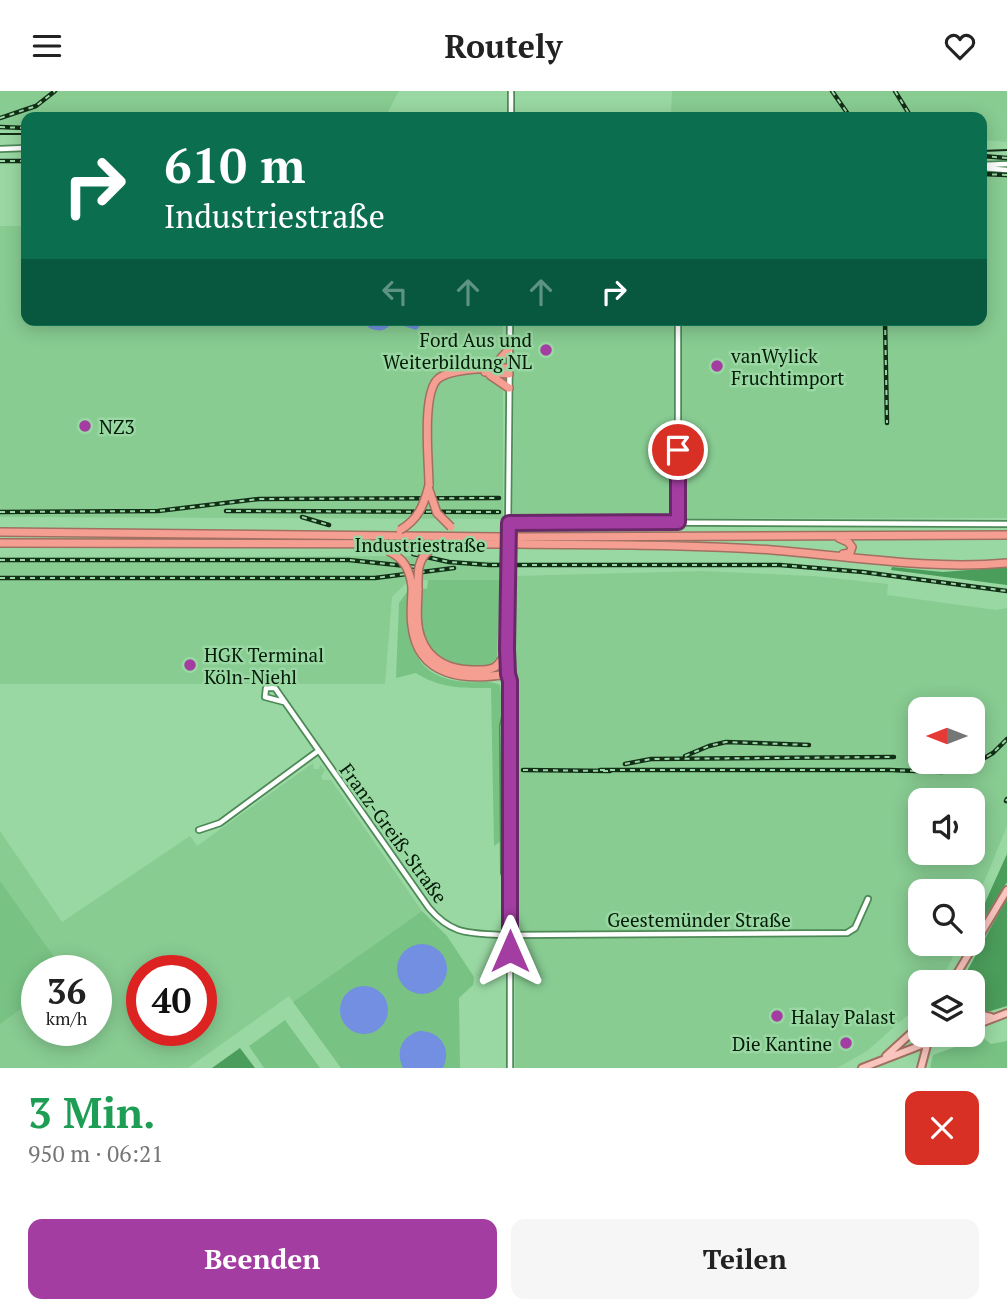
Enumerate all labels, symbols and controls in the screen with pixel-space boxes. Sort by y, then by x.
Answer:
text: Routely [445,25,562,67]
icon: menu [28,27,66,65]
icon: heart [941,27,979,65]
text: 610 m [164,132,306,197]
icon: right [49,140,140,231]
text: Industriestraße [164,195,385,237]
icon: left [376,273,414,311]
icon: ahead [449,273,487,311]
icon: ahead [522,273,560,311]
icon: right [595,273,633,311]
place label: Ford Aus und Weiterbildung NL [383,327,533,374]
marker: Ford Aus und Weiterbildung NL [538,342,554,358]
place label: vanWylick Fruchtimport [730,343,844,390]
marker: vanWylick Fruchtimport [709,358,725,374]
place label: NZ3 [99,414,135,439]
marker: NZ3 [77,418,93,434]
pin [648,420,708,480]
icon: arrive [659,431,697,469]
street label: Industriestraße [354,532,486,557]
place label: HGK Terminal Köln-Niehl [204,642,324,689]
marker: HGK Terminal Köln-Niehl [182,657,198,673]
north arrow [908,697,985,773]
map controls [908,697,985,1047]
street label: Franz-Greiß-Straße [335,758,453,908]
button: sound [908,788,985,865]
button: search [908,879,985,956]
street label: Geestemünder Straße [607,907,791,932]
position arrow [473,914,547,988]
speed limit sign: 40 [126,955,217,1046]
text: 36 [47,968,86,1014]
button: layers [908,970,985,1047]
place label: Halay Palast [791,1004,895,1029]
text: km/h [46,1006,87,1030]
marker: Halay Palast [769,1008,785,1024]
place label: Die Kantine [732,1031,832,1056]
marker: Die Kantine [838,1035,854,1051]
text: 3 Min. [28,1084,156,1140]
button: close [905,1091,979,1165]
text: 950 m · 06:21 [28,1138,163,1169]
button: Beenden [28,1219,497,1299]
button: Teilen [511,1219,979,1299]

